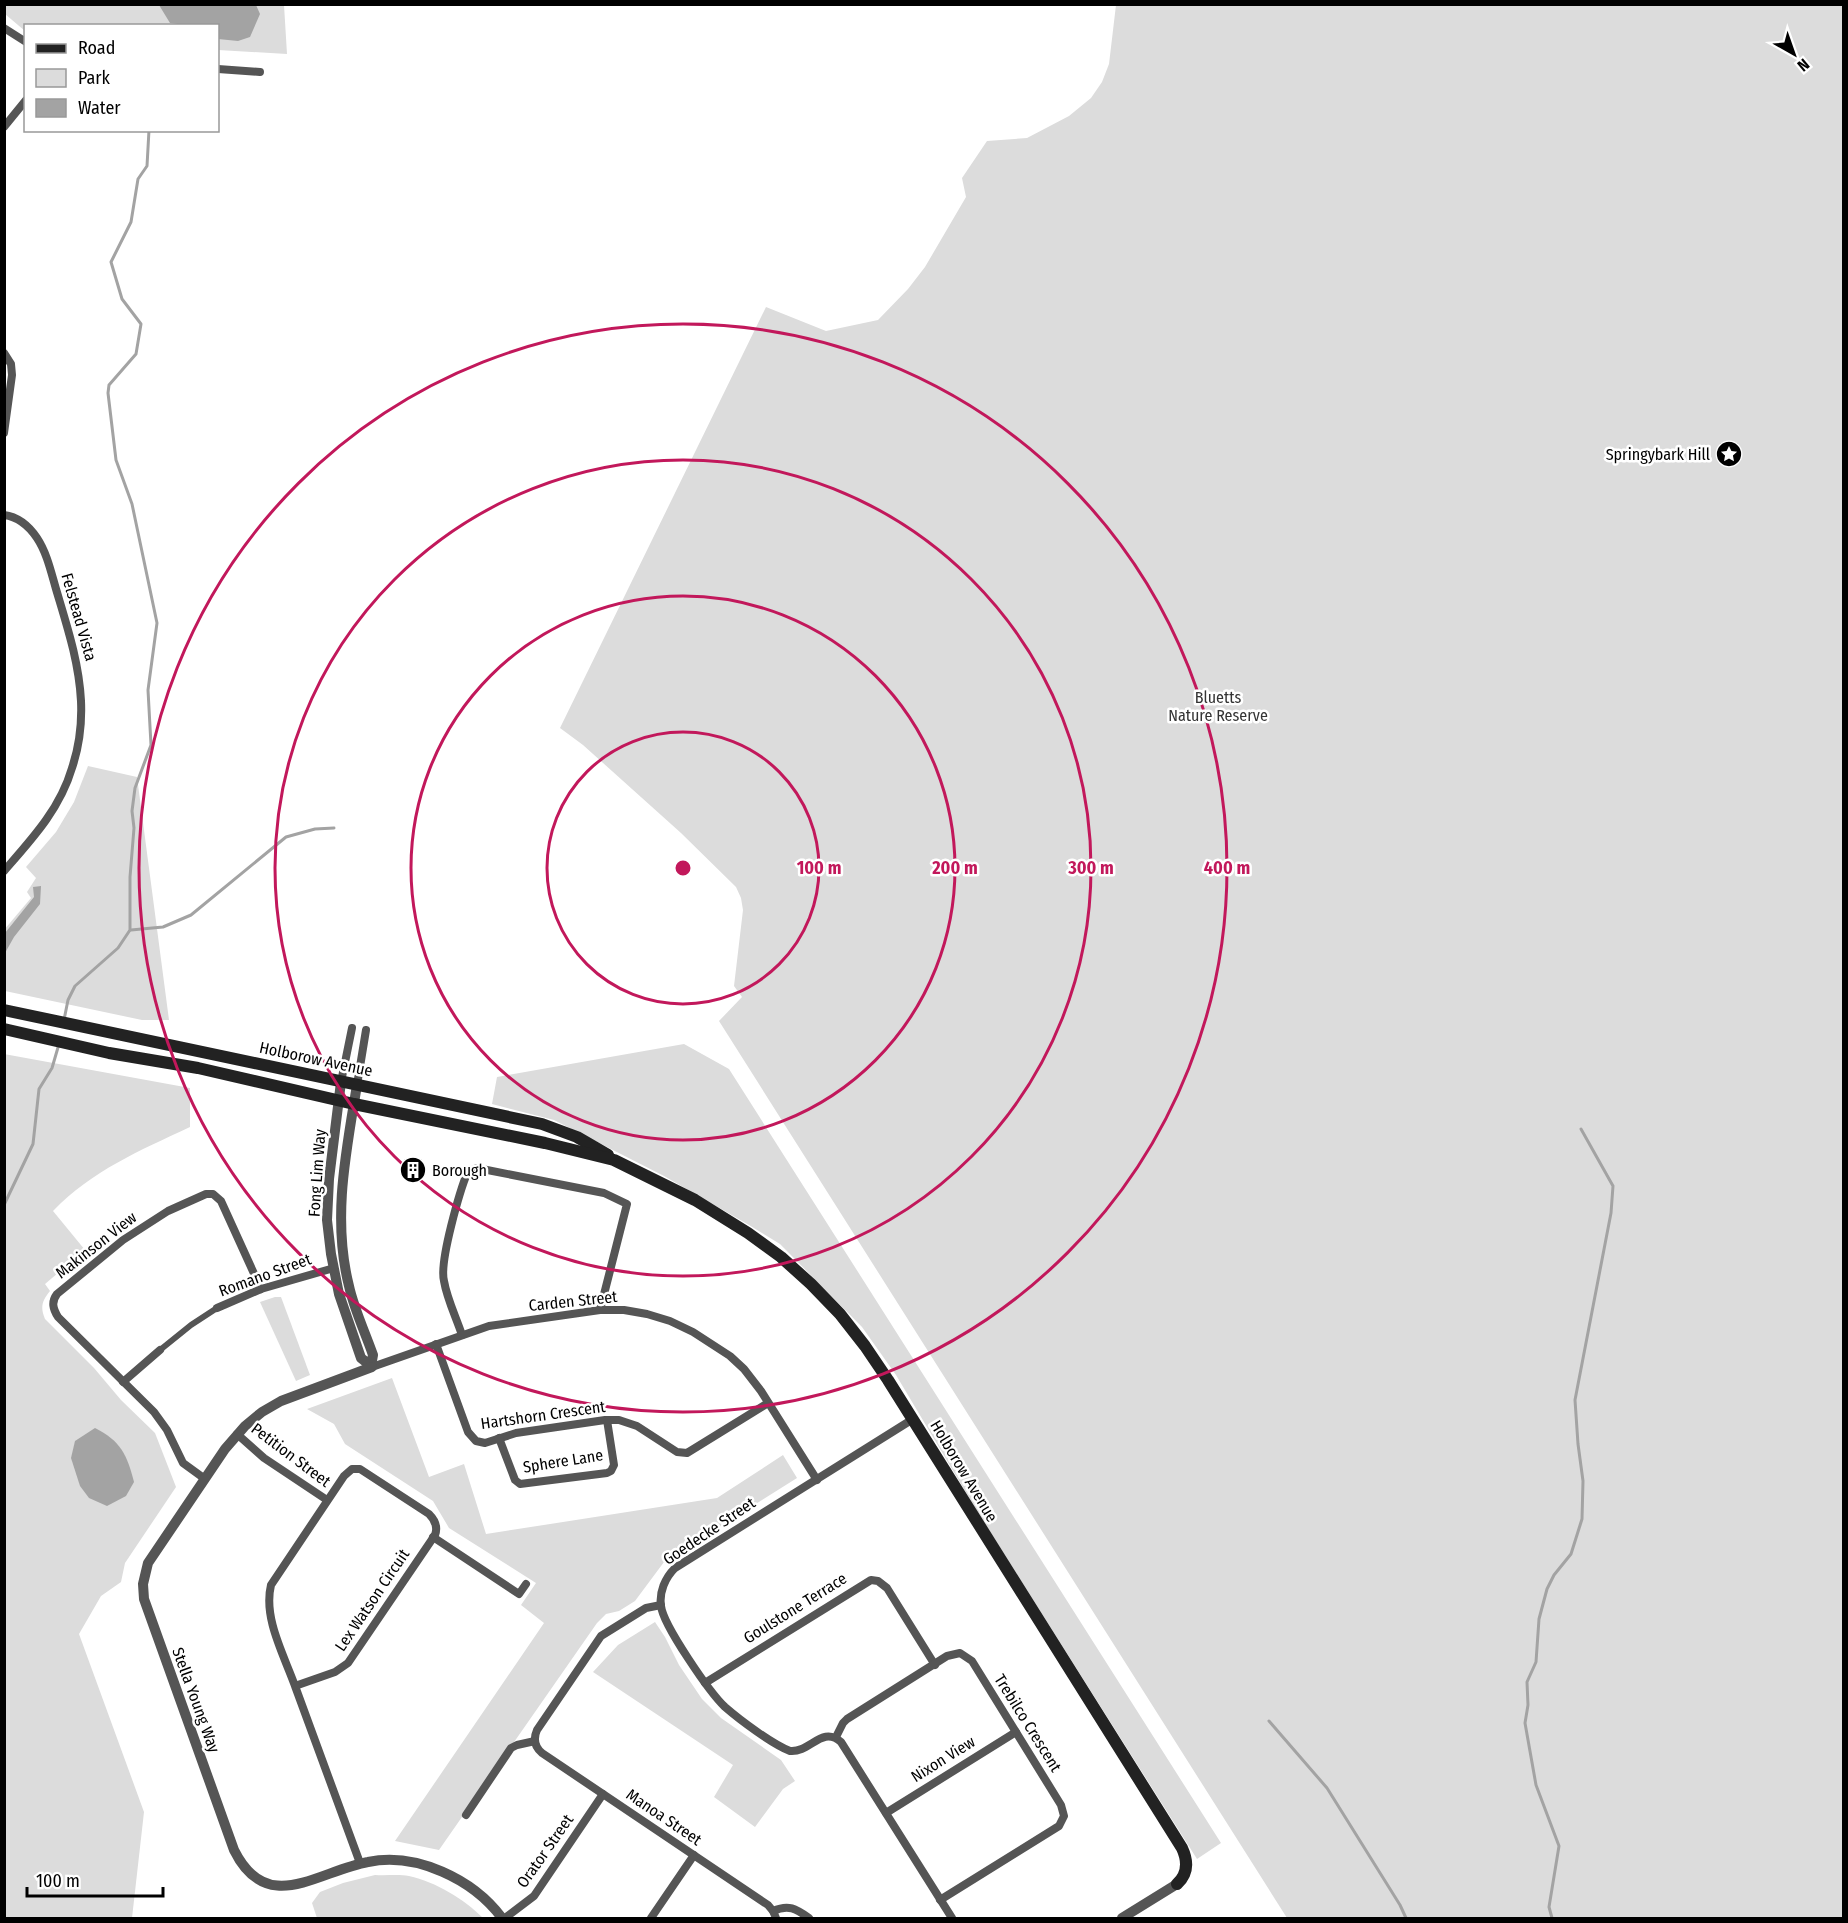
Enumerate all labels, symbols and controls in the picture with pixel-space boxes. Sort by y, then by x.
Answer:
legend [24,24,219,132]
north arrow [1764,24,1824,84]
text: Road [78,37,115,59]
text: N [1794,55,1813,75]
text: Park [78,67,111,89]
text: Water [78,97,121,119]
place icon: Springybark Hill [1714,439,1744,469]
place label: Springybark Hill [1606,445,1710,464]
street label: Felstead Vista [57,571,101,663]
park label: Bluetts Nature Reserve [1168,688,1268,725]
text: 100 m [797,857,841,879]
text: 200 m [931,857,978,879]
text: 300 m [1067,857,1114,879]
text: 400 m [1204,857,1250,879]
centre of rings [673,858,693,878]
street label: Holborow Avenue [258,1038,374,1080]
street label: Fong Lim Way [304,1128,330,1218]
building icon: Borough [398,1155,428,1185]
place label: Borough [432,1161,487,1180]
street label: Makinson View [52,1207,141,1282]
street label: Romano Street [216,1249,315,1301]
street label: Carden Street [528,1287,619,1315]
street label: Hartshorn Crescent [479,1397,607,1433]
street label: Holborow Avenue [926,1417,1002,1525]
street label: Petition Street [248,1419,335,1491]
street label: Sphere Lane [522,1445,604,1477]
street label: Goedecke Street [659,1493,759,1569]
street label: Lex Watson Circuit [331,1545,414,1655]
street label: Goulstone Terrace [740,1569,850,1647]
street label: Stella Young Way [168,1645,224,1756]
street label: Trebilco Crescent [990,1671,1066,1776]
street label: Nixon View [908,1732,979,1786]
street label: Manoa Street [623,1785,706,1850]
street label: Orator Street [513,1810,578,1891]
scale bar [27,1860,164,1898]
text: 100 m [36,1870,80,1892]

